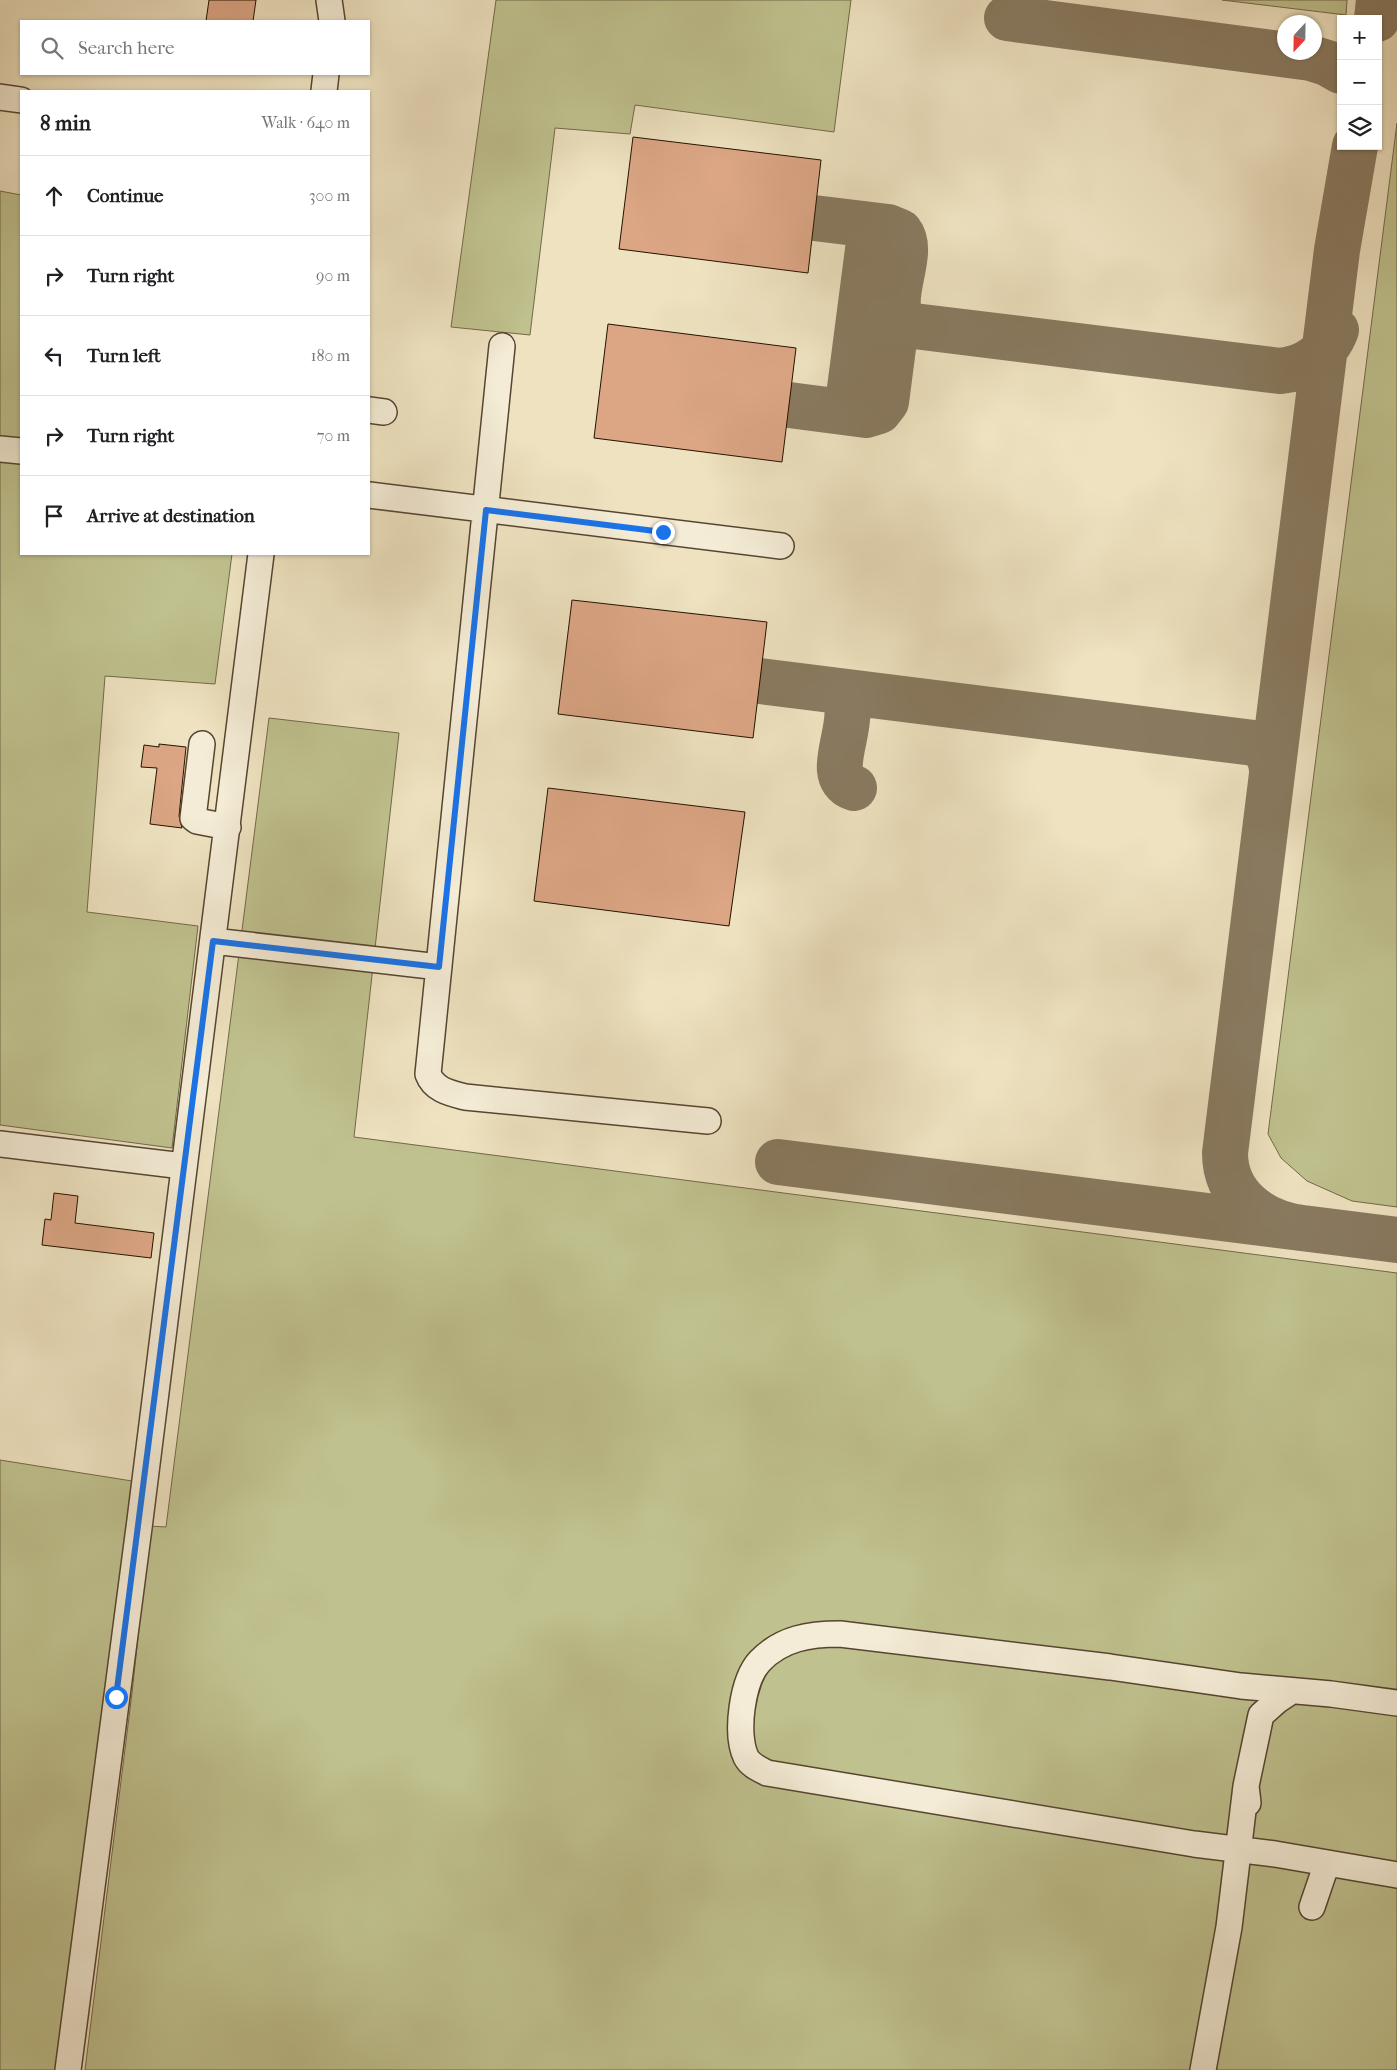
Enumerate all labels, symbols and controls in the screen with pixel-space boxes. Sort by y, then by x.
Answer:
north arrow [1277,15,1322,60]
map controls [1337,15,1382,150]
button: + [1337,15,1382,60]
search box [20,20,370,75]
icon: search [38,34,66,62]
text: Search here [78,37,174,59]
button: − [1337,60,1382,105]
button: layers [1337,105,1382,150]
text: 8 min [40,111,91,135]
text: Walk · 640 m [262,113,350,132]
icon: ahead [40,182,68,210]
text: Continue [87,185,163,207]
text: 300 m [309,186,350,205]
icon: right [40,262,68,290]
text: Turn right [87,265,174,287]
text: 90 m [316,266,350,285]
icon: left [40,342,68,370]
text: Turn left [87,345,161,367]
text: 180 m [311,346,350,365]
icon: right [40,422,68,450]
text: Turn right [87,425,174,447]
text: 70 m [317,426,350,445]
icon: arrive [40,502,68,530]
text: Arrive at destination [87,505,255,527]
route end [652,521,675,544]
route start [105,1686,128,1709]

